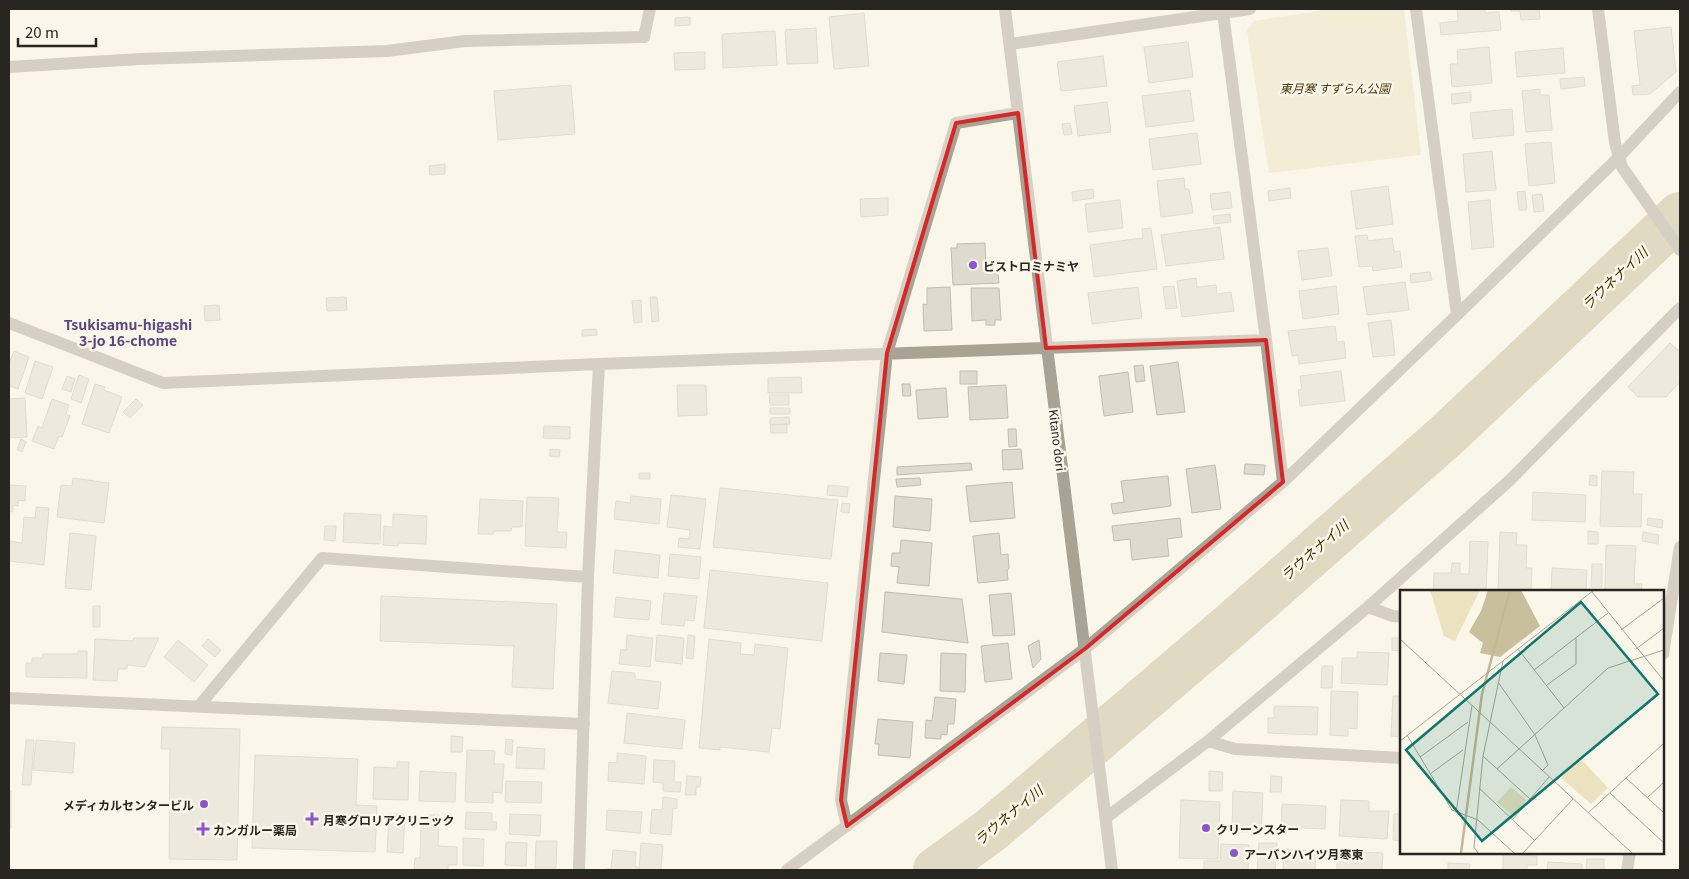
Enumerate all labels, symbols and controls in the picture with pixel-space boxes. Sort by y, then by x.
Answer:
scale bar [18,15,95,47]
text: 20 m [25,21,59,42]
park label: 東月寒 すずらん公園 [1280,79,1392,96]
water label: ラウネナイ川 [1576,241,1653,314]
place label: ビストロミナミヤ [983,257,1079,274]
marker: ビストロミナミヤ [967,259,979,271]
district label: Tsukisamu-higashi 3-jo 16-chome [64,314,192,350]
street label: Kitano dori [1046,408,1070,472]
water label: ラウネナイ川 [1276,514,1354,585]
inset map [1400,590,1664,854]
water label: ラウネナイ川 [969,779,1048,850]
place label: メディカルセンタービル [63,796,194,813]
marker: メディカルセンタービル [198,798,210,810]
place label: 月寒グロリアクリニック [323,811,454,828]
marker: 月寒グロリアクリニック [305,812,319,826]
place label: クリーンスター [1216,820,1299,837]
place label: カンガルー薬局 [213,821,297,838]
marker: クリーンスター [1200,822,1212,834]
marker: カンガルー薬局 [197,823,209,835]
place label: アーバンハイツ月寒東 [1244,845,1364,862]
marker: アーバンハイツ月寒東 [1228,847,1240,859]

